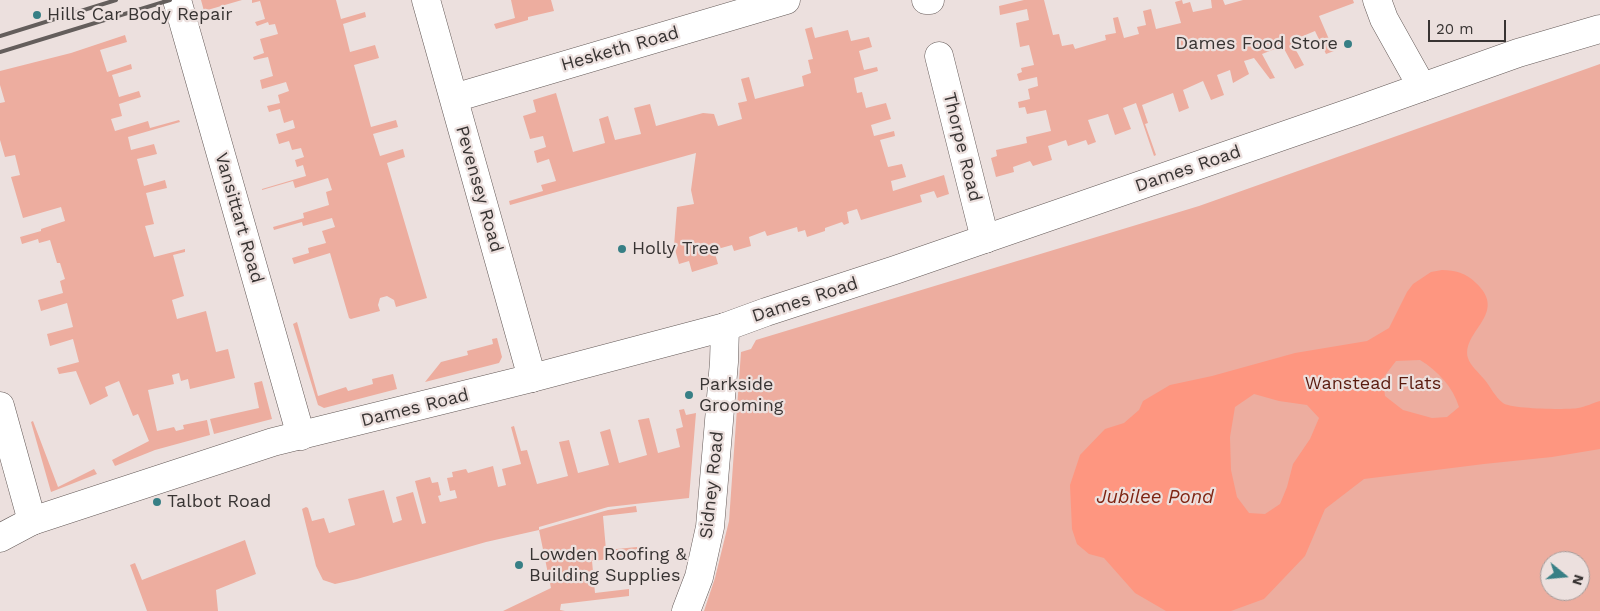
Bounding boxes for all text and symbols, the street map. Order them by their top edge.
place label: Hills Car Body Repair [47,4,233,26]
marker: Hills Car Body Repair [31,9,43,21]
scale bar [1430,10,1508,42]
text: 20 m [1436,20,1474,38]
street label: Hesketh Road [559,22,681,76]
place label: Dames Food Store [1175,33,1338,55]
marker: Dames Food Store [1342,38,1354,50]
street label: Thorpe Road [938,90,986,204]
street label: Pevensey Road [451,123,507,255]
street label: Dames Road [1132,141,1244,197]
street label: Vansittart Road [210,150,268,286]
place label: Holly Tree [632,238,719,260]
marker: Holly Tree [616,243,628,255]
street label: Dames Road [749,273,861,327]
park label: Wanstead Flats [1305,373,1441,395]
place label: Parkside Grooming [699,374,783,416]
street label: Dames Road [359,384,471,432]
marker: Parkside Grooming [683,389,695,401]
street label: Sidney Road [696,430,728,540]
water label: Jubilee Pond [1096,486,1214,508]
place label: Talbot Road [167,491,271,513]
marker: Talbot Road [151,496,163,508]
place label: Lowden Roofing & Building Supplies [529,544,687,586]
north arrow [1540,551,1590,601]
marker: Lowden Roofing & Building Supplies [513,559,525,571]
text: N [1569,573,1588,587]

